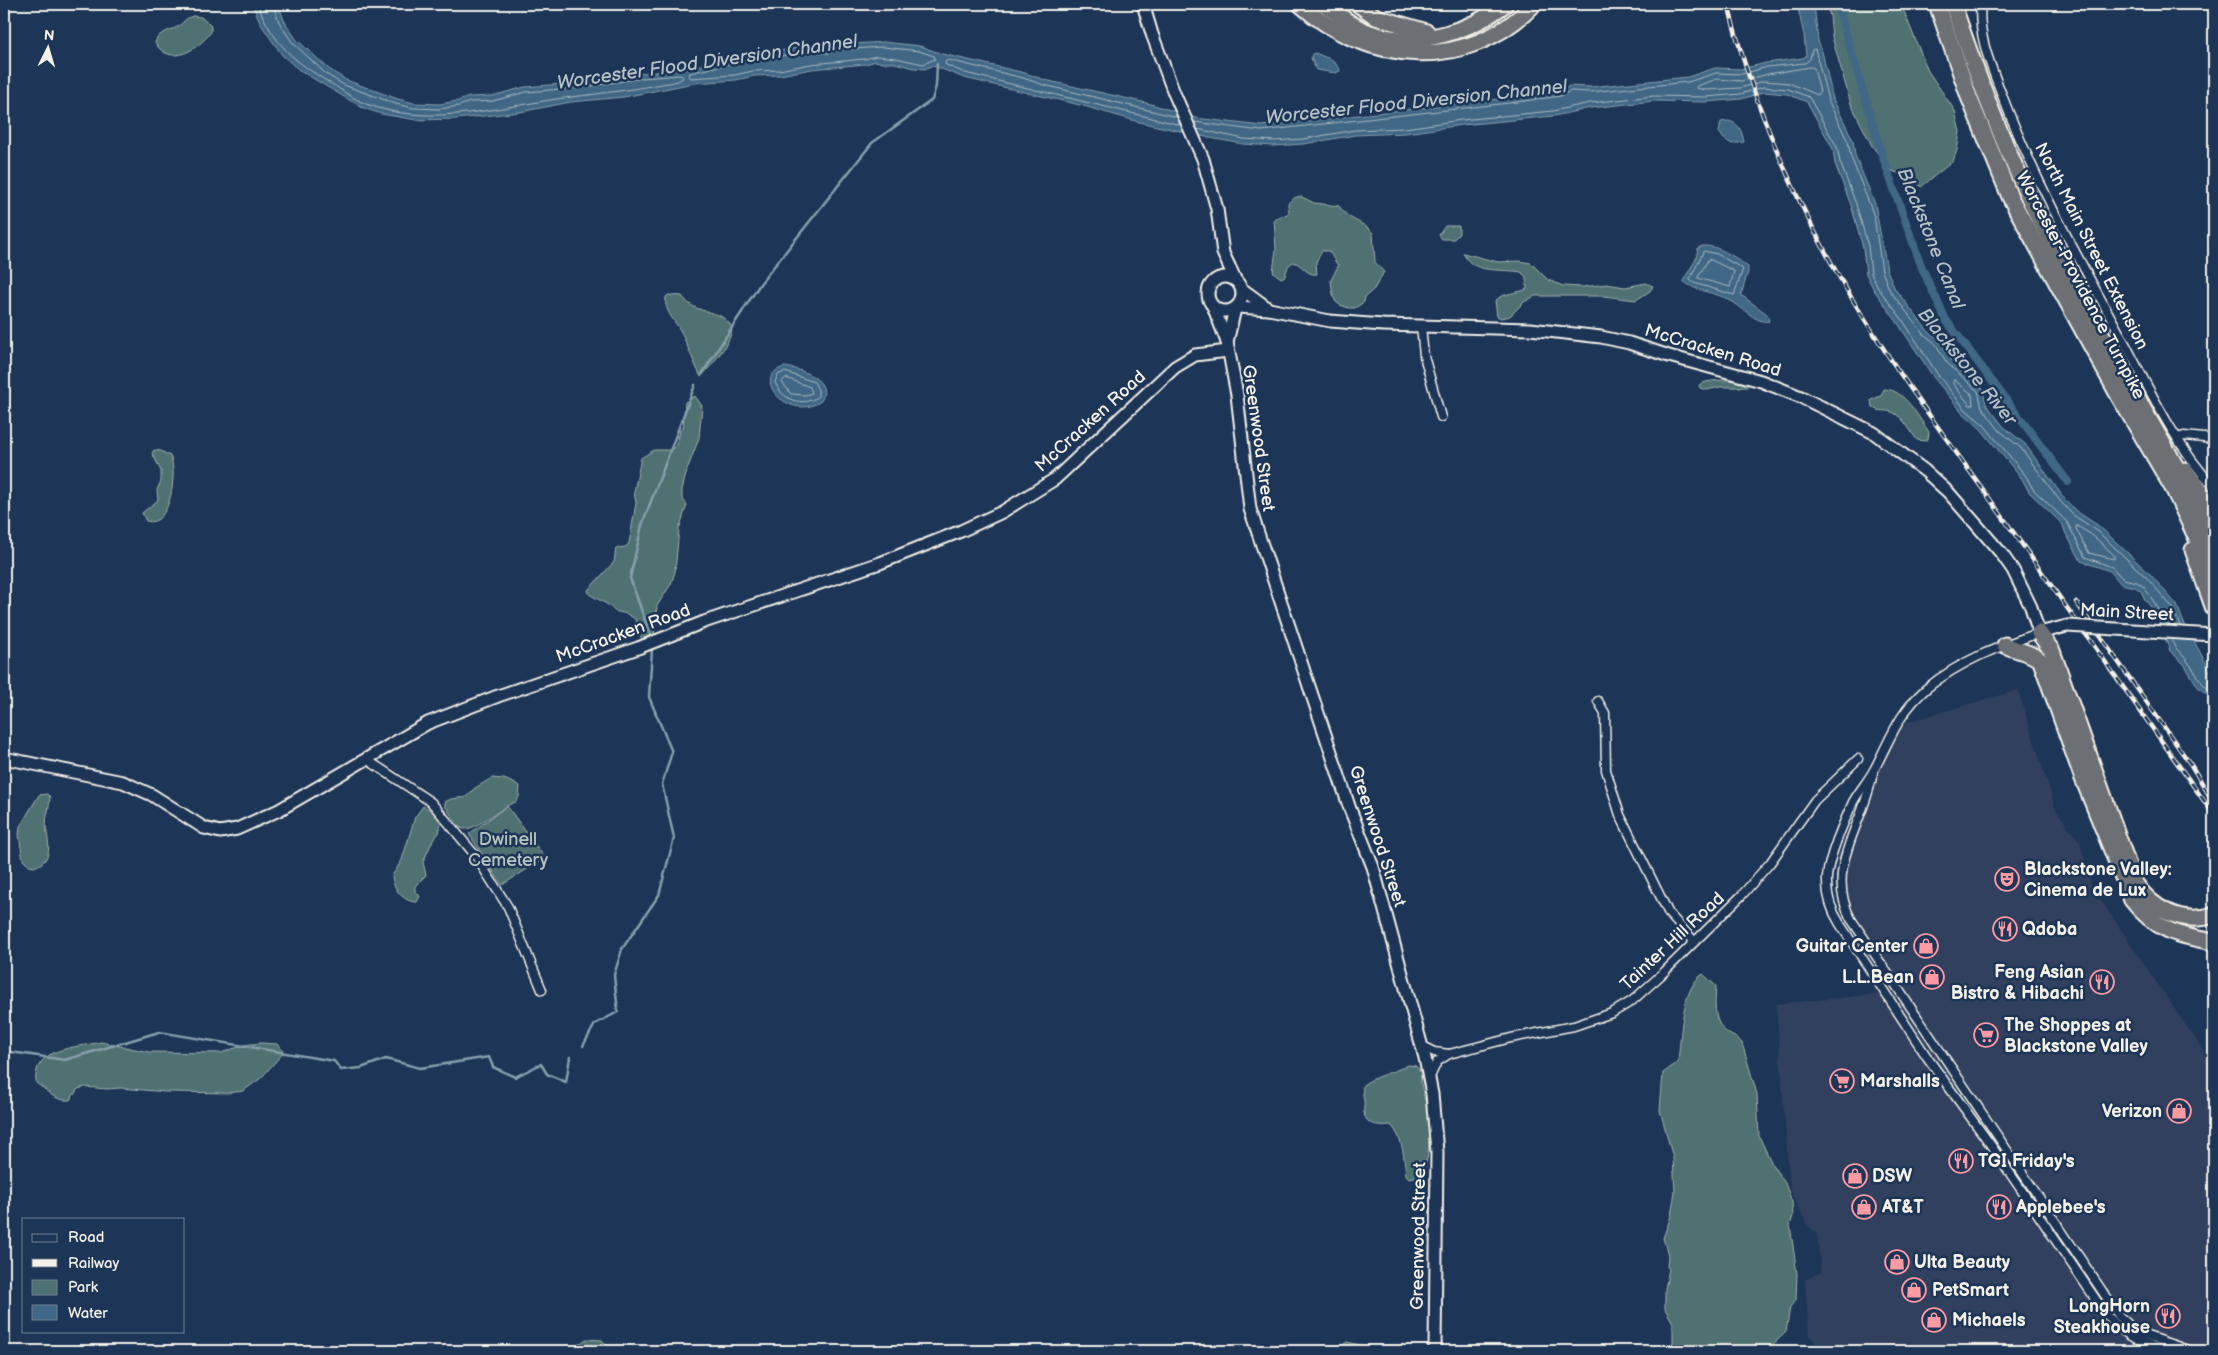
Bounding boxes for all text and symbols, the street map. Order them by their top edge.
north arrow [22,22,72,72]
text: N [43,27,55,44]
water label: Worcester Flood Diversion Channel [555,30,860,95]
water label: Worcester Flood Diversion Channel [1264,75,1569,130]
street label: North Main Street Extension [2030,139,2153,353]
water label: Blackstone Canal [1892,165,1970,313]
street label: Worcester-Providence Turnpike [2011,168,2150,403]
water label: Blackstone River [1912,304,2022,431]
street label: McCracken Road [1642,320,1784,381]
street label: Greenwood Street [1238,364,1279,513]
street label: McCracken Road [1031,366,1150,477]
street label: McCracken Road [553,599,693,668]
street label: Main Street [2079,600,2175,625]
street label: Greenwood Street [1345,763,1410,910]
park label: Dwinell Cemetery [468,829,549,871]
place label: Blackstone Valley: Cinema de Lux [2024,859,2172,901]
theatre icon: Blackstone Valley: Cinema de Lux [1994,866,2020,892]
street label: Tainter Hill Road [1616,888,1729,995]
restaurant icon: Qdoba [1992,916,2018,942]
place label: Qdoba [2022,919,2077,940]
shop icon: Guitar Center [1913,933,1939,959]
place label: Guitar Center [1796,936,1909,957]
place label: Feng Asian Bistro & Hibachi [1951,962,2084,1004]
shop icon: L.L.Bean [1919,964,1945,990]
place label: L.L.Bean [1842,967,1914,988]
restaurant icon: Feng Asian Bistro & Hibachi [2089,969,2115,995]
place label: The Shoppes at Blackstone Valley [2004,1015,2148,1057]
supermarket icon: The Shoppes at Blackstone Valley [1973,1022,1999,1048]
supermarket icon: Marshalls [1829,1068,1855,1094]
place label: Marshalls [1860,1071,1940,1092]
shop icon: Verizon [2166,1098,2192,1124]
place label: Verizon [2102,1101,2162,1122]
restaurant icon: TGI Friday's [1948,1148,1974,1174]
place label: TGI Friday's [1978,1151,2075,1172]
street label: Greenwood Street [1407,1162,1430,1310]
shop icon: DSW [1842,1163,1868,1189]
place label: DSW [1872,1166,1912,1187]
shop icon: AT&T [1851,1194,1877,1220]
restaurant icon: Applebee's [1986,1194,2012,1220]
place label: AT&T [1881,1197,1925,1218]
place label: Applebee's [2015,1197,2106,1218]
legend [22,1218,185,1332]
text: Road [68,1228,104,1247]
shop icon: Ulta Beauty [1884,1249,1910,1275]
place label: Ulta Beauty [1914,1252,2011,1273]
text: Railway [68,1254,119,1273]
shop icon: PetSmart [1901,1277,1927,1303]
text: Park [68,1278,99,1297]
place label: PetSmart [1932,1280,2009,1301]
place label: LongHorn Steakhouse [2054,1296,2150,1338]
restaurant icon: LongHorn Steakhouse [2155,1303,2181,1329]
text: Water [68,1304,108,1323]
shop icon: Michaels [1921,1307,1947,1333]
place label: Michaels [1952,1310,2026,1331]

